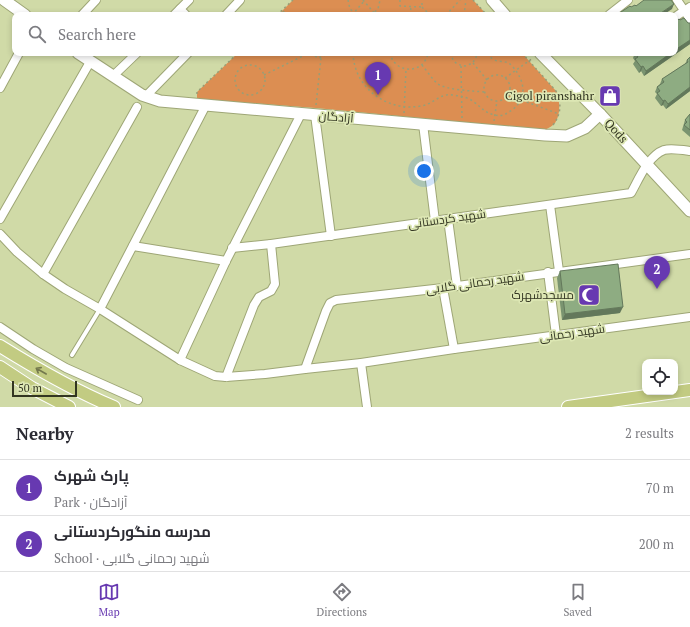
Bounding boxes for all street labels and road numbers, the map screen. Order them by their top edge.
street label: آزادگان [318,108,355,126]
street label: Qods [602,115,631,146]
street label: شهید کردستانی [407,206,487,231]
street label: شهید رحمانی گلابی [425,268,525,297]
street label: شهید رحمانی [538,320,606,345]

